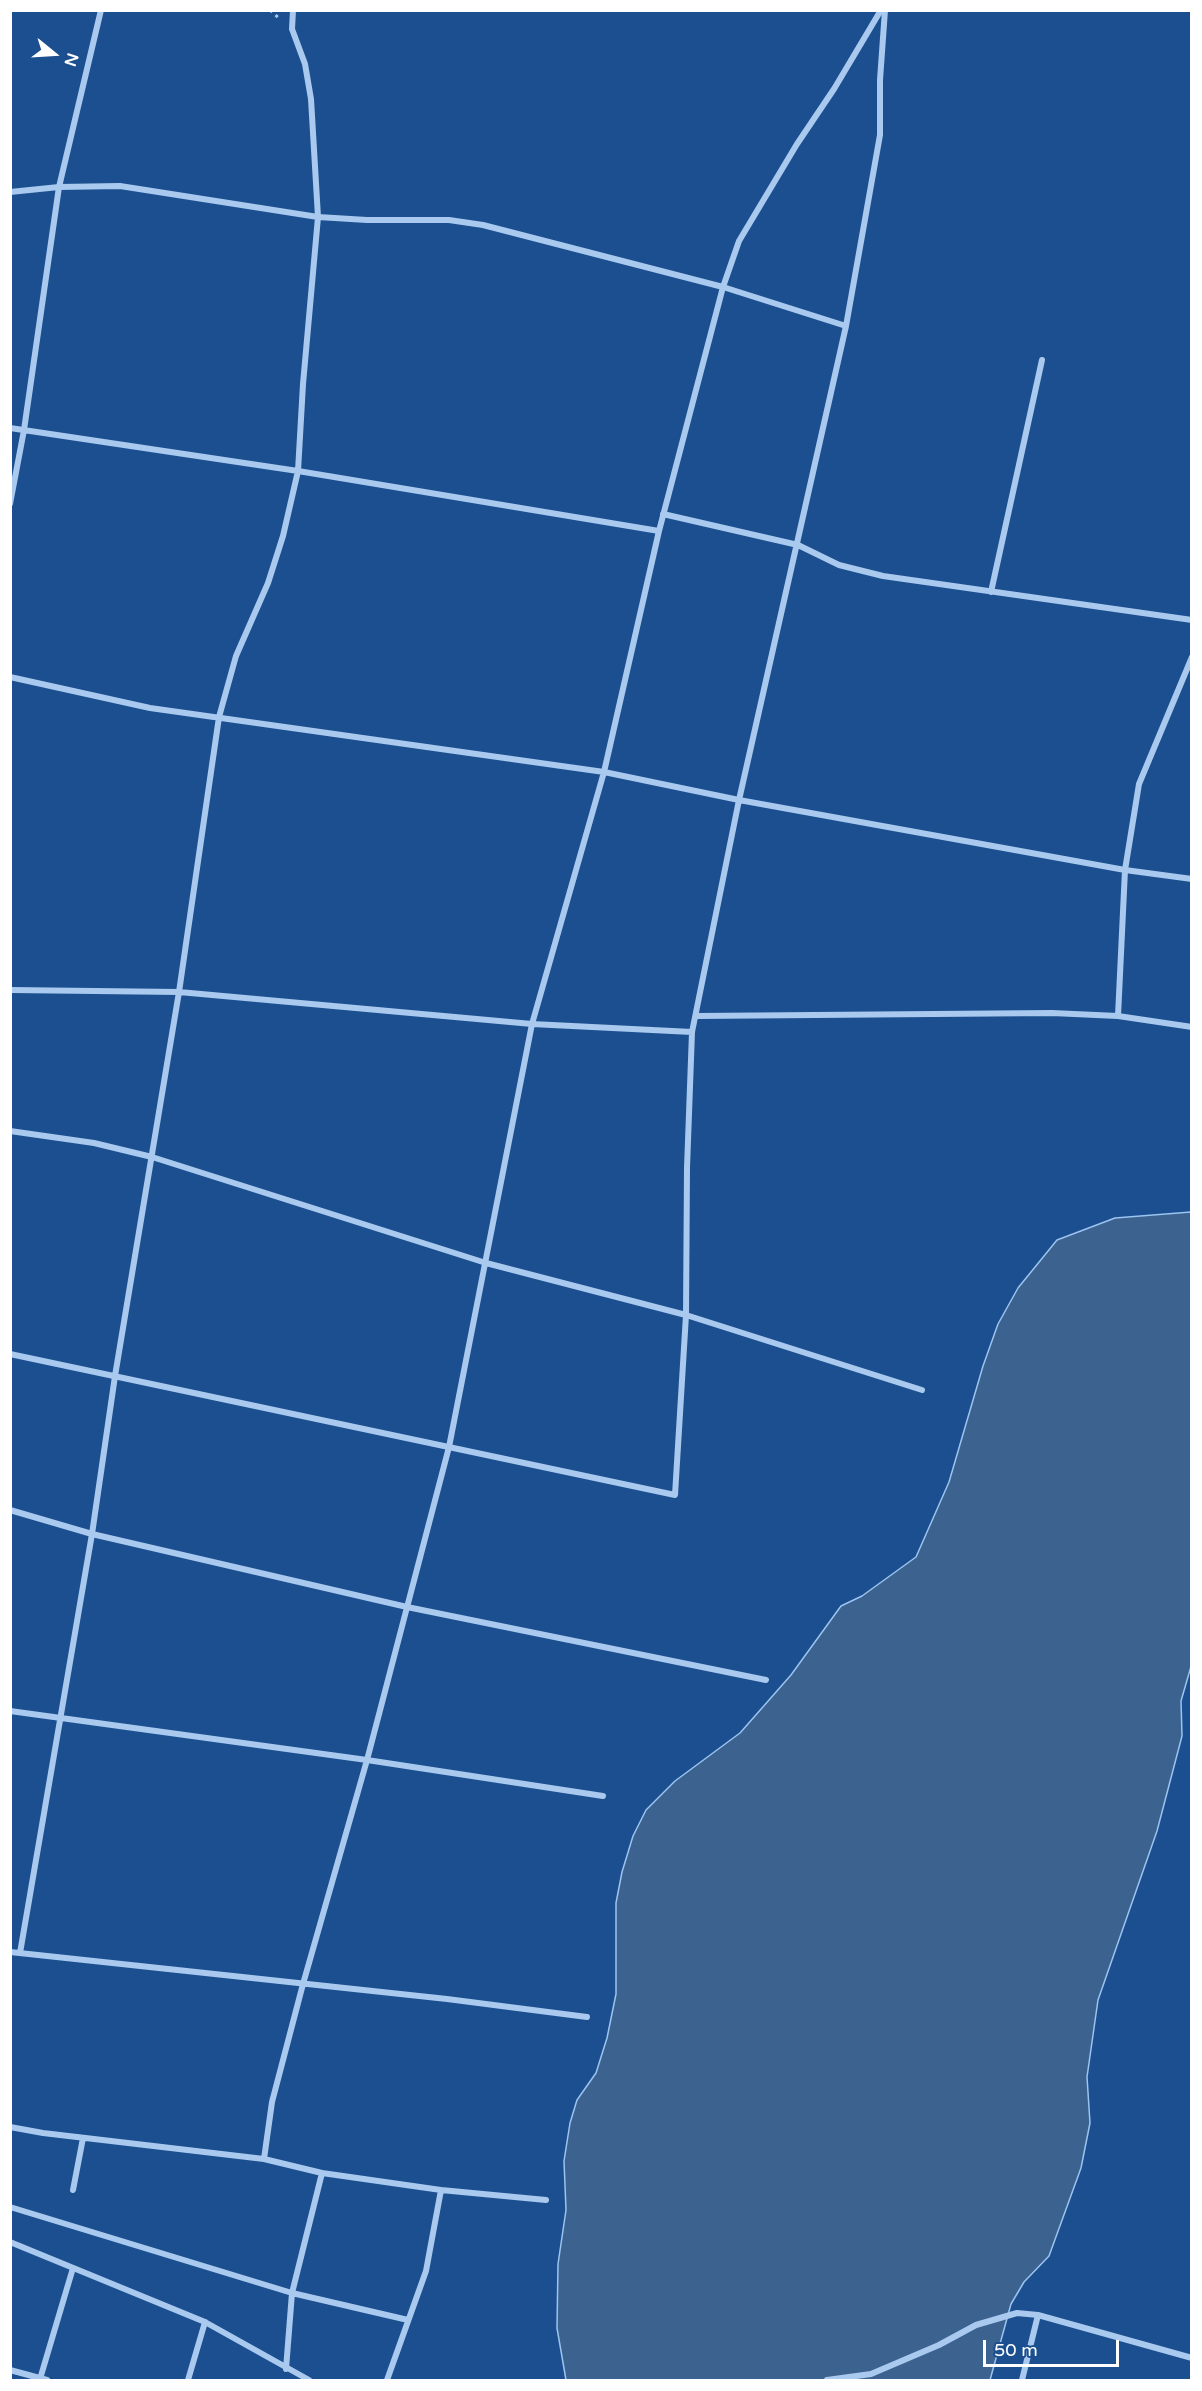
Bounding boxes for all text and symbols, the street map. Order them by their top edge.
north arrow [24,24,84,84]
text: N [60,50,83,69]
scale bar [986,2328,1122,2366]
text: 50 m [994,2339,1038,2361]

